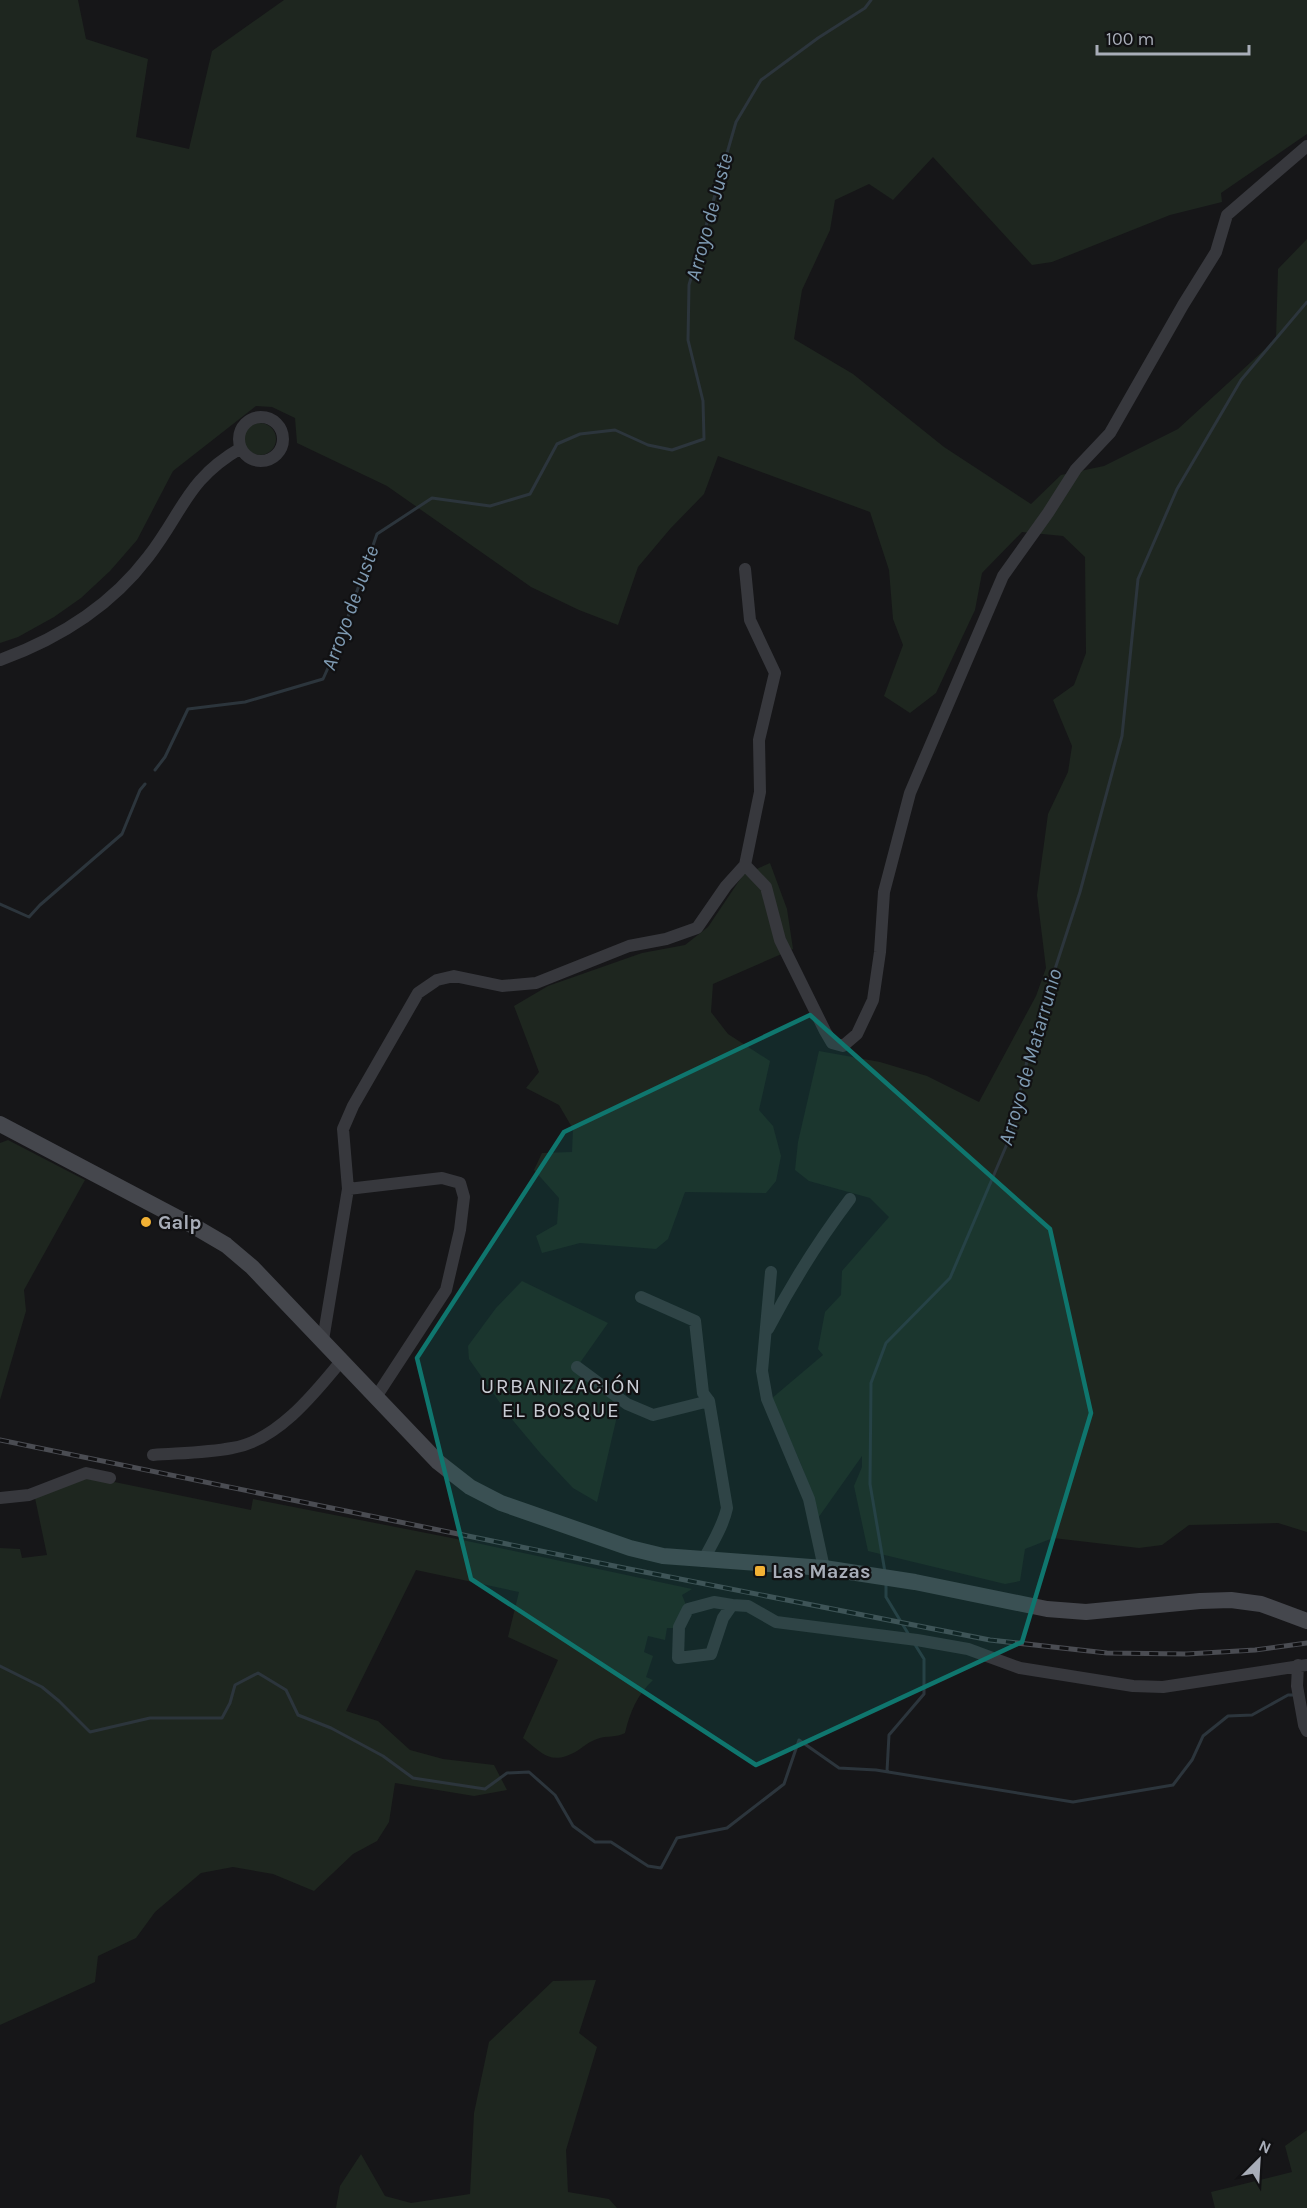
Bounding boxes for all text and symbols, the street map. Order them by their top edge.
scale bar [1097,18,1248,56]
text: 100 m [1106,28,1154,50]
water label: Arroyo de Juste [680,150,738,283]
water label: Arroyo de Juste [316,542,384,674]
water label: Arroyo de Matarrunio [993,965,1067,1148]
place label: Galp [158,1211,202,1234]
marker: Galp [139,1215,153,1229]
district label: URBANIZACIÓN EL BOSQUE [480,1374,642,1422]
place label: Las Mazas [772,1560,871,1583]
marker: Las Mazas [753,1564,767,1578]
north arrow [1229,2130,1289,2190]
text: N [1256,2136,1274,2158]

